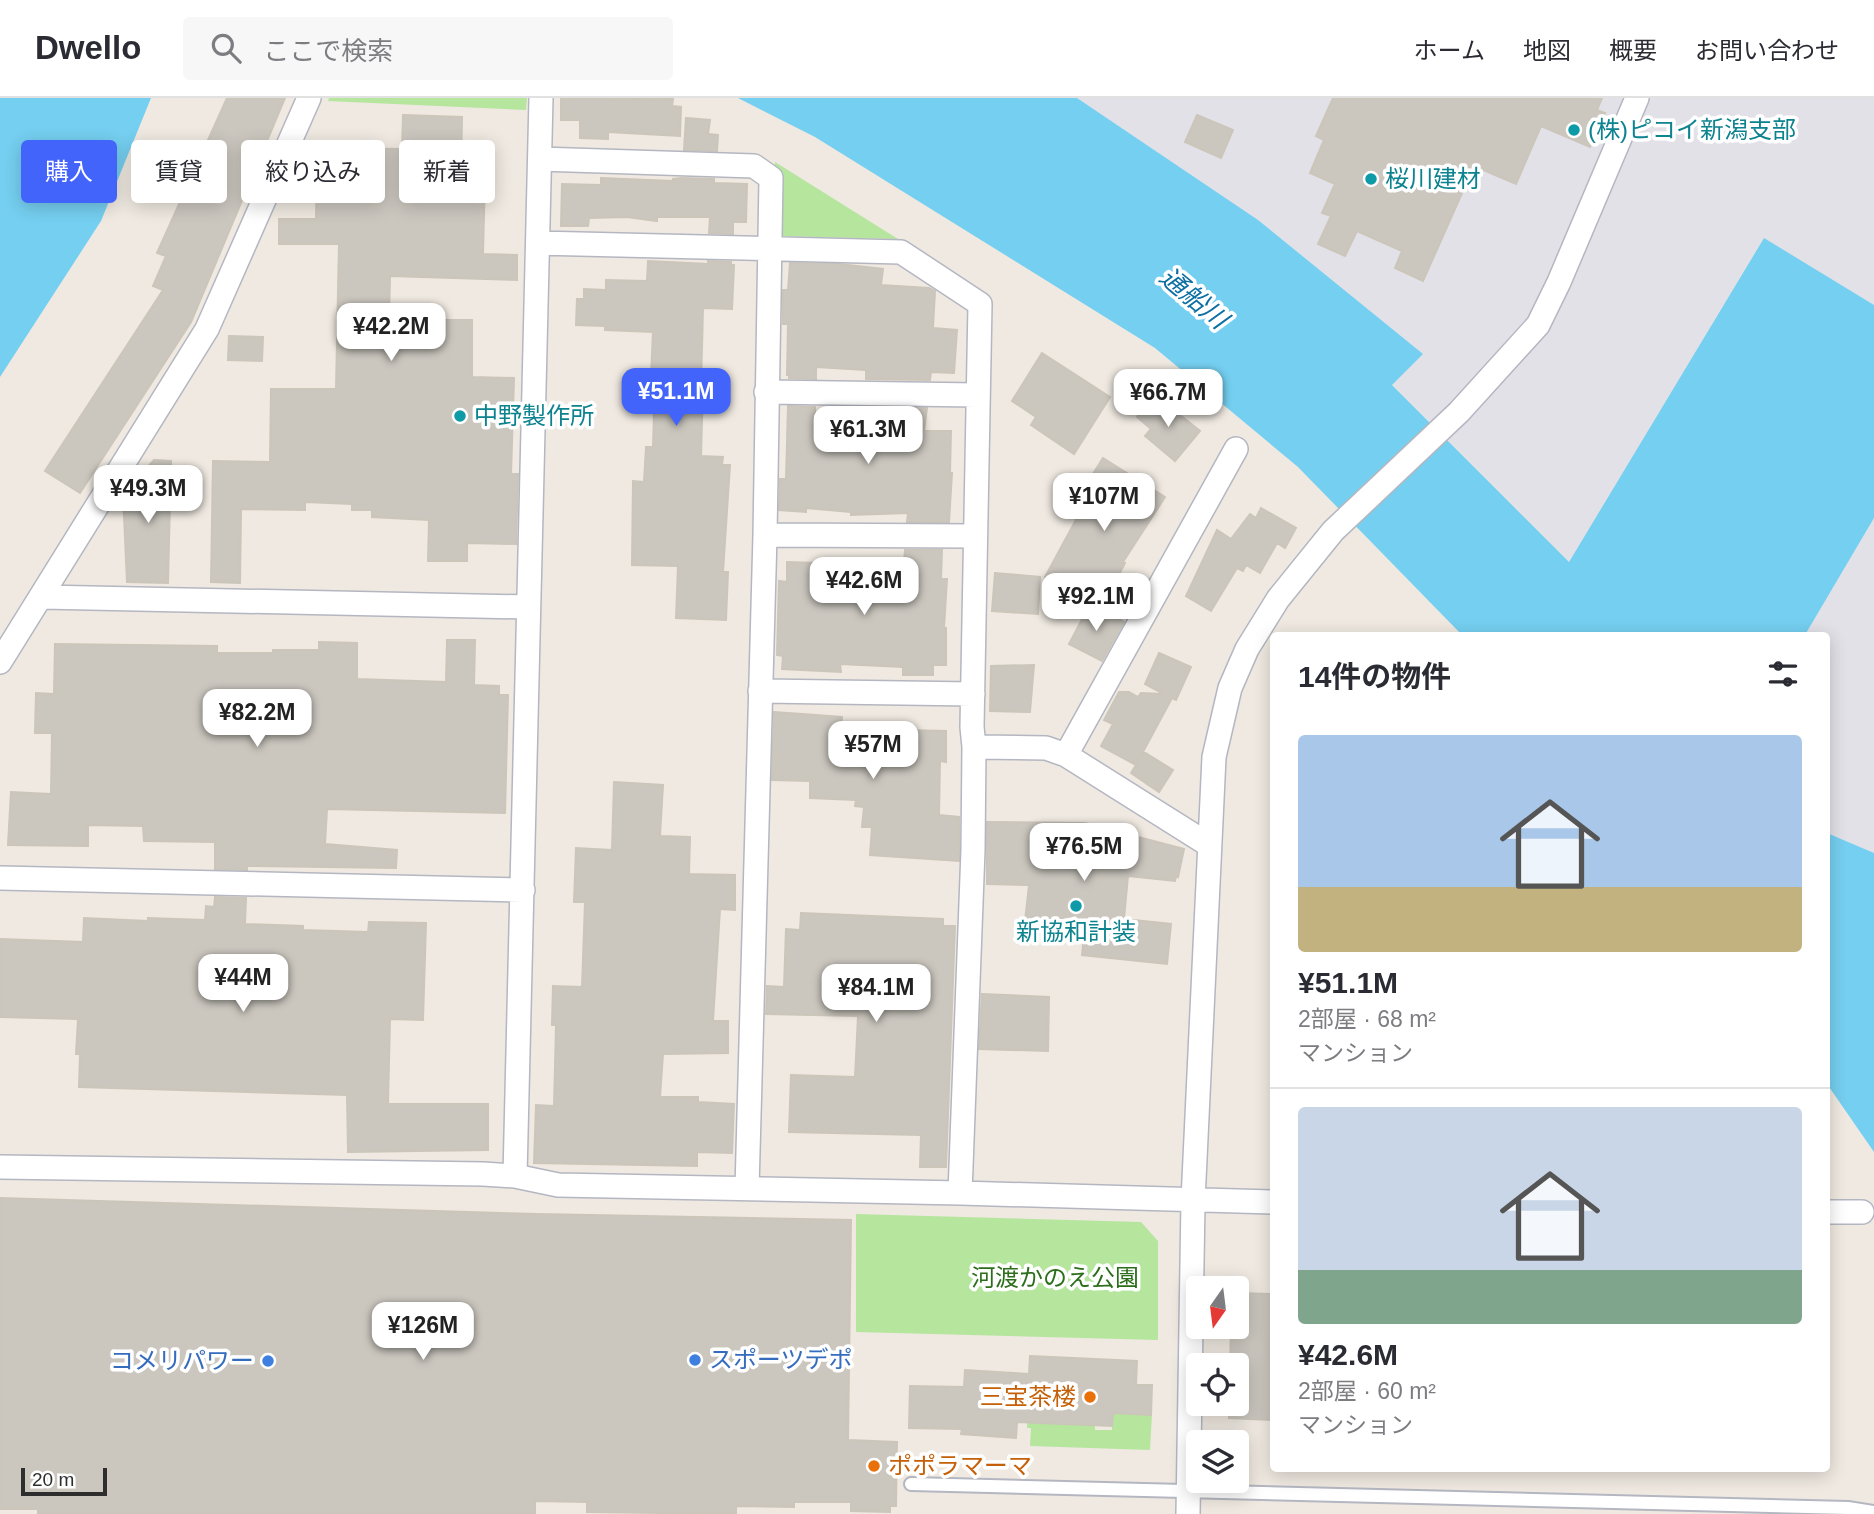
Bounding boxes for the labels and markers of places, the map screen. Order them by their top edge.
place label: (株)ピコイ新潟支部 [1588,116,1796,143]
marker: (株)ピコイ新潟支部 [1566,122,1582,138]
place label: 桜川建材 [1385,165,1481,192]
marker: 桜川建材 [1363,171,1379,187]
pin: ¥42.2M [334,303,448,363]
pin: ¥51.1M [619,368,733,428]
pin: ¥66.7M [1111,370,1225,429]
place label: 中野製作所 [474,402,594,429]
pin: ¥61.3M [811,406,925,466]
marker: 中野製作所 [452,408,468,424]
pin: ¥49.3M [91,466,205,525]
pin: ¥107M [1055,474,1153,533]
pin: ¥42.6M [807,558,921,617]
pin: ¥92.1M [1039,574,1153,633]
pin: ¥82.2M [200,690,314,749]
pin: ¥57M [832,722,914,781]
pin: ¥76.5M [1027,824,1141,883]
marker: 新協和計装 [1068,898,1084,914]
place label: 新協和計装 [1016,918,1136,945]
pin: ¥44M [202,954,284,1014]
pin: ¥84.1M [819,964,933,1024]
pin: ¥126M [374,1302,472,1362]
place label: スポーツデポ [709,1346,853,1373]
place label: コメリパワー [110,1347,254,1374]
marker: スポーツデポ [687,1352,703,1368]
marker: コメリパワー [260,1353,276,1369]
place label: 三宝茶楼 [980,1383,1076,1410]
marker: 三宝茶楼 [1082,1389,1098,1405]
place label: ポポラマーマ [888,1452,1032,1479]
marker: ポポラマーマ [866,1458,882,1474]

